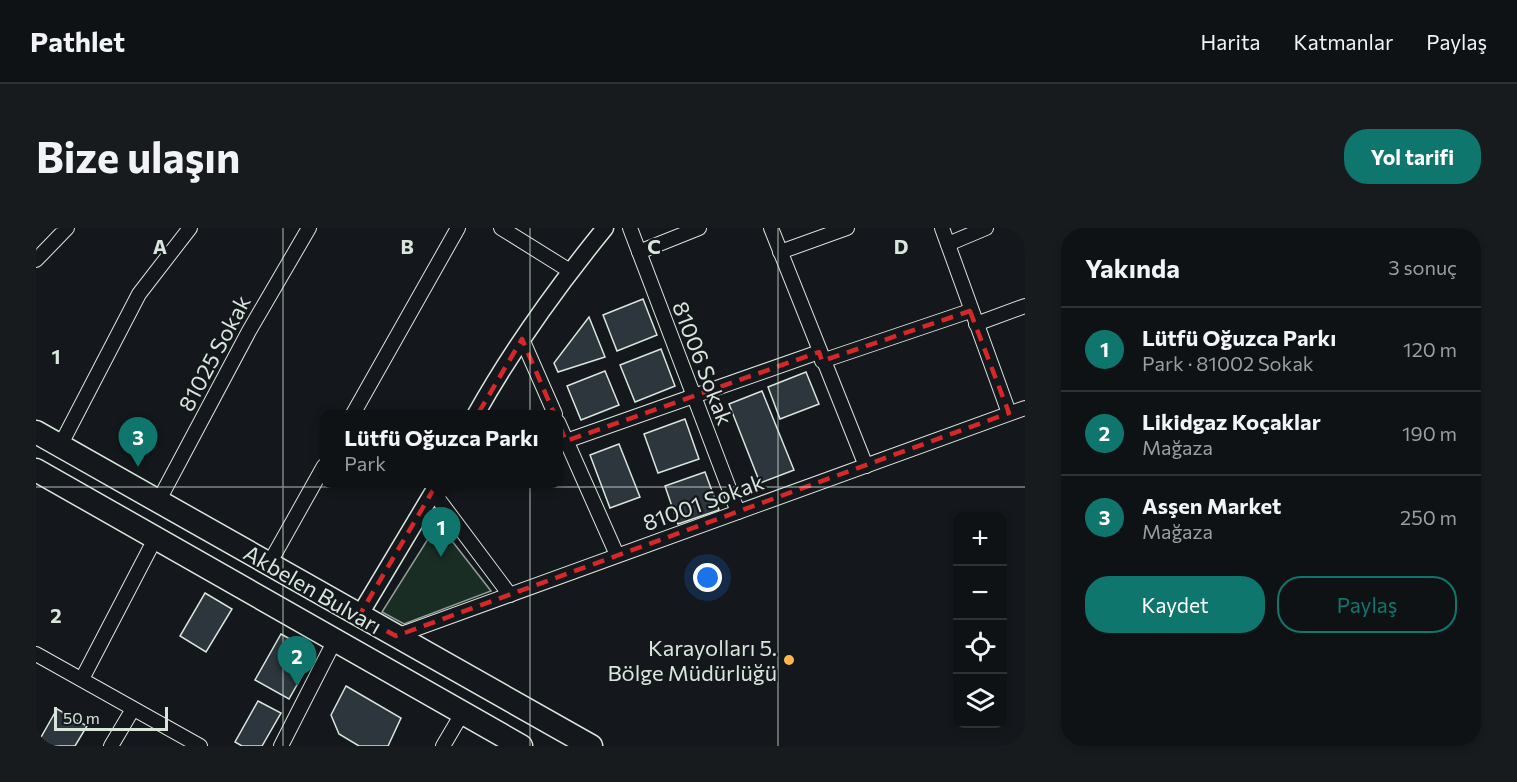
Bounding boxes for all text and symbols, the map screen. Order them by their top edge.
text: Pathlet [30,24,125,58]
text: Harita [1200,29,1261,54]
text: Katmanlar [1294,29,1393,54]
text: Paylaş [1426,29,1487,54]
button: Yol tarifi [1344,129,1481,184]
text: Bize ulaşın [36,130,240,182]
text: A [153,234,167,258]
text: B [400,234,414,258]
text: C [647,234,661,258]
text: D [894,234,908,258]
text: Yakında [1085,252,1180,283]
text: 3 sonuç [1388,255,1457,279]
street label: 81025 Sokak [172,290,256,416]
street label: 81006 Sokak [667,297,739,429]
text: Lütfü Oğuzca Parkı [1142,324,1336,351]
text: 1 [1100,337,1109,361]
text: 120 m [1403,337,1457,361]
text: 1 [51,344,61,368]
text: Park · 81002 Sokak [1142,351,1314,375]
text: Likidgaz Koçaklar [1142,408,1321,435]
popup [320,410,563,488]
pin: 3 [118,418,158,467]
text: 2 [1099,421,1110,445]
text: 190 m [1402,421,1457,445]
text: Lütfü Oğuzca Parkı [344,424,539,451]
text: Mağaza [1142,435,1213,459]
text: Park [344,451,386,475]
street label: 81001 Sokak [639,468,767,536]
text: Asşen Market [1142,492,1281,519]
text: 3 [1099,505,1110,529]
text: 250 m [1400,505,1457,529]
pin: 1 [422,508,460,557]
map controls [953,512,1007,728]
button: + [953,512,1007,566]
text: Mağaza [1142,519,1213,543]
street label: Akbelen Bulvarı [239,539,387,639]
your location [693,563,722,592]
button: − [953,566,1007,620]
button: Kaydet [1085,576,1265,633]
button: Paylaş [1277,576,1457,633]
text: 2 [50,603,62,627]
button: locate [953,620,1007,674]
place label: Karayolları 5. Bölge Müdürlüğü [607,634,777,686]
pin: 2 [278,636,316,686]
marker: Karayolları 5. Bölge Müdürlüğü [782,653,796,667]
button: layers [953,674,1007,728]
scale bar [54,704,168,732]
text: 50 m [63,708,100,727]

